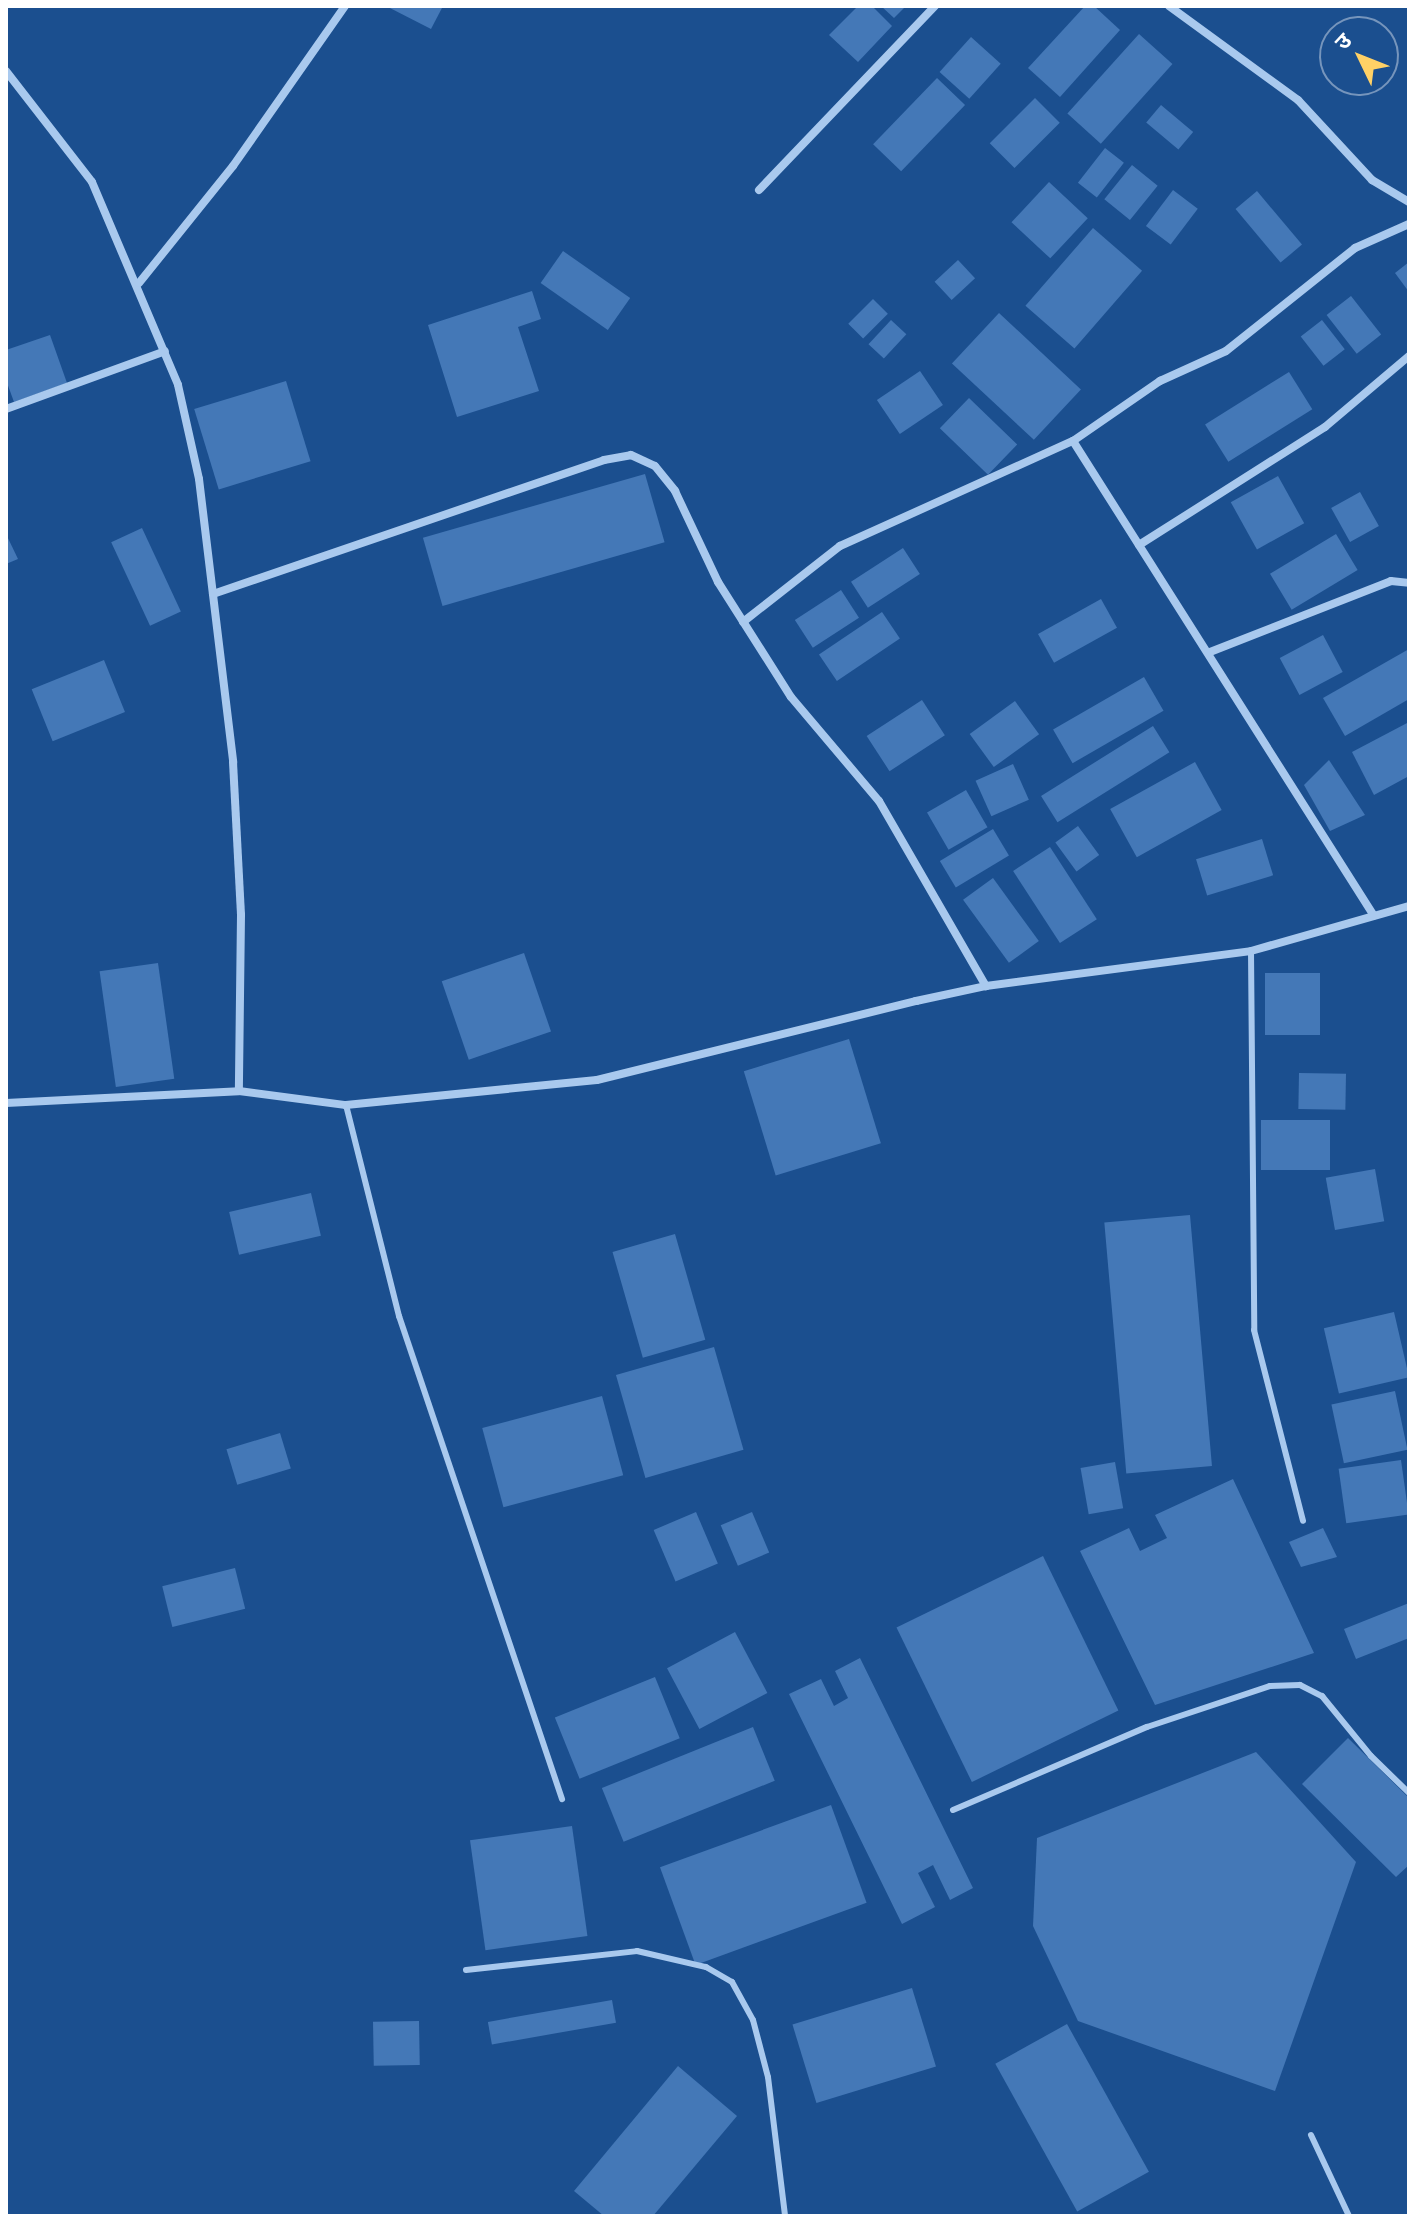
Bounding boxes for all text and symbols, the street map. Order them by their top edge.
north arrow [1319,16,1399,96]
text: उ [1328,27,1358,55]

